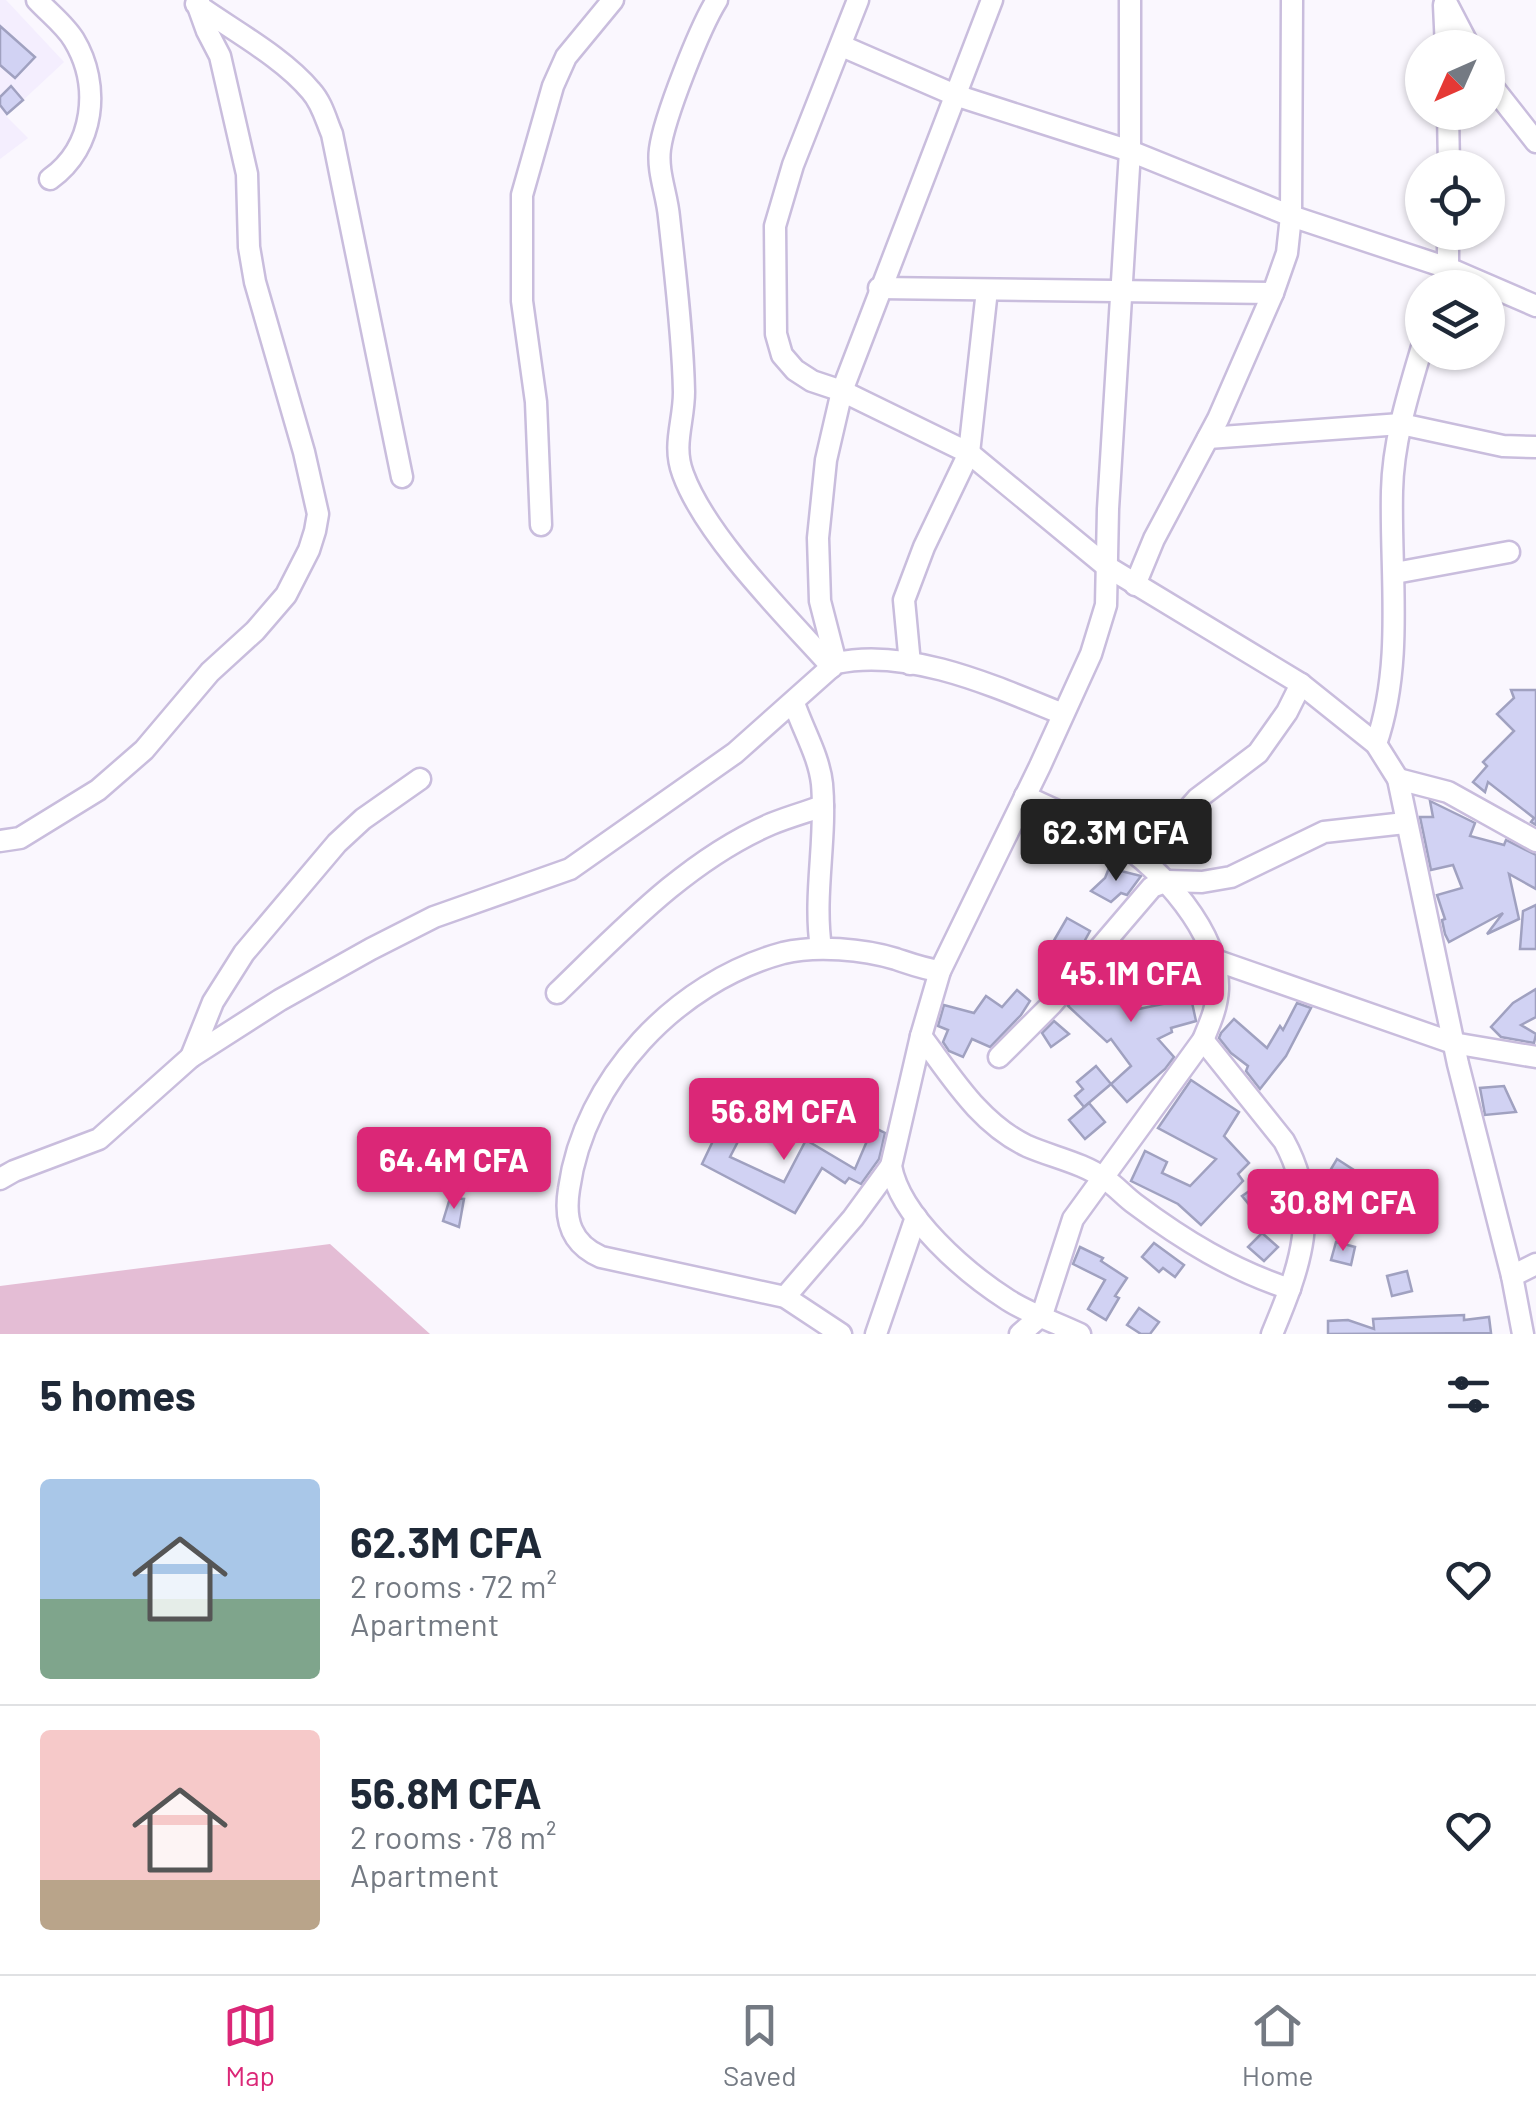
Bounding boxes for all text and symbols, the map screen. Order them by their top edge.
north arrow [1405,30,1505,130]
map controls [1405,30,1505,370]
button: locate [1405,150,1505,250]
button: layers [1405,270,1505,370]
pin: 62.3M CFA [1002,799,1230,884]
text: 62.3M CFA [1043,812,1189,850]
pin: 45.1M CFA [1017,940,1245,1025]
text: 45.1M CFA [1060,953,1202,991]
pin: 56.8M CFA [670,1078,898,1163]
text: 56.8M CFA [711,1091,857,1129]
pin: 64.4M CFA [340,1127,568,1212]
text: 64.4M CFA [379,1140,529,1178]
pin: 30.8M CFA [1229,1169,1457,1254]
text: 30.8M CFA [1269,1182,1417,1220]
icon: filters [1441,1367,1496,1422]
text: 5 homes [40,1369,196,1419]
text: 62.3M CFA [350,1516,543,1566]
icon: home [120,1519,240,1639]
icon: heart [1441,1552,1496,1607]
text: 2 rooms · 72 m² [350,1566,557,1604]
text: Apartment [350,1604,499,1642]
text: 56.8M CFA [350,1767,542,1817]
icon: home [120,1770,240,1890]
icon: heart [1441,1803,1496,1858]
text: 2 rooms · 78 m² [350,1817,556,1855]
text: Apartment [350,1855,499,1893]
tab: Map [223,1998,278,2092]
tab: Saved [723,1998,797,2092]
tab: Home [1242,1998,1313,2092]

